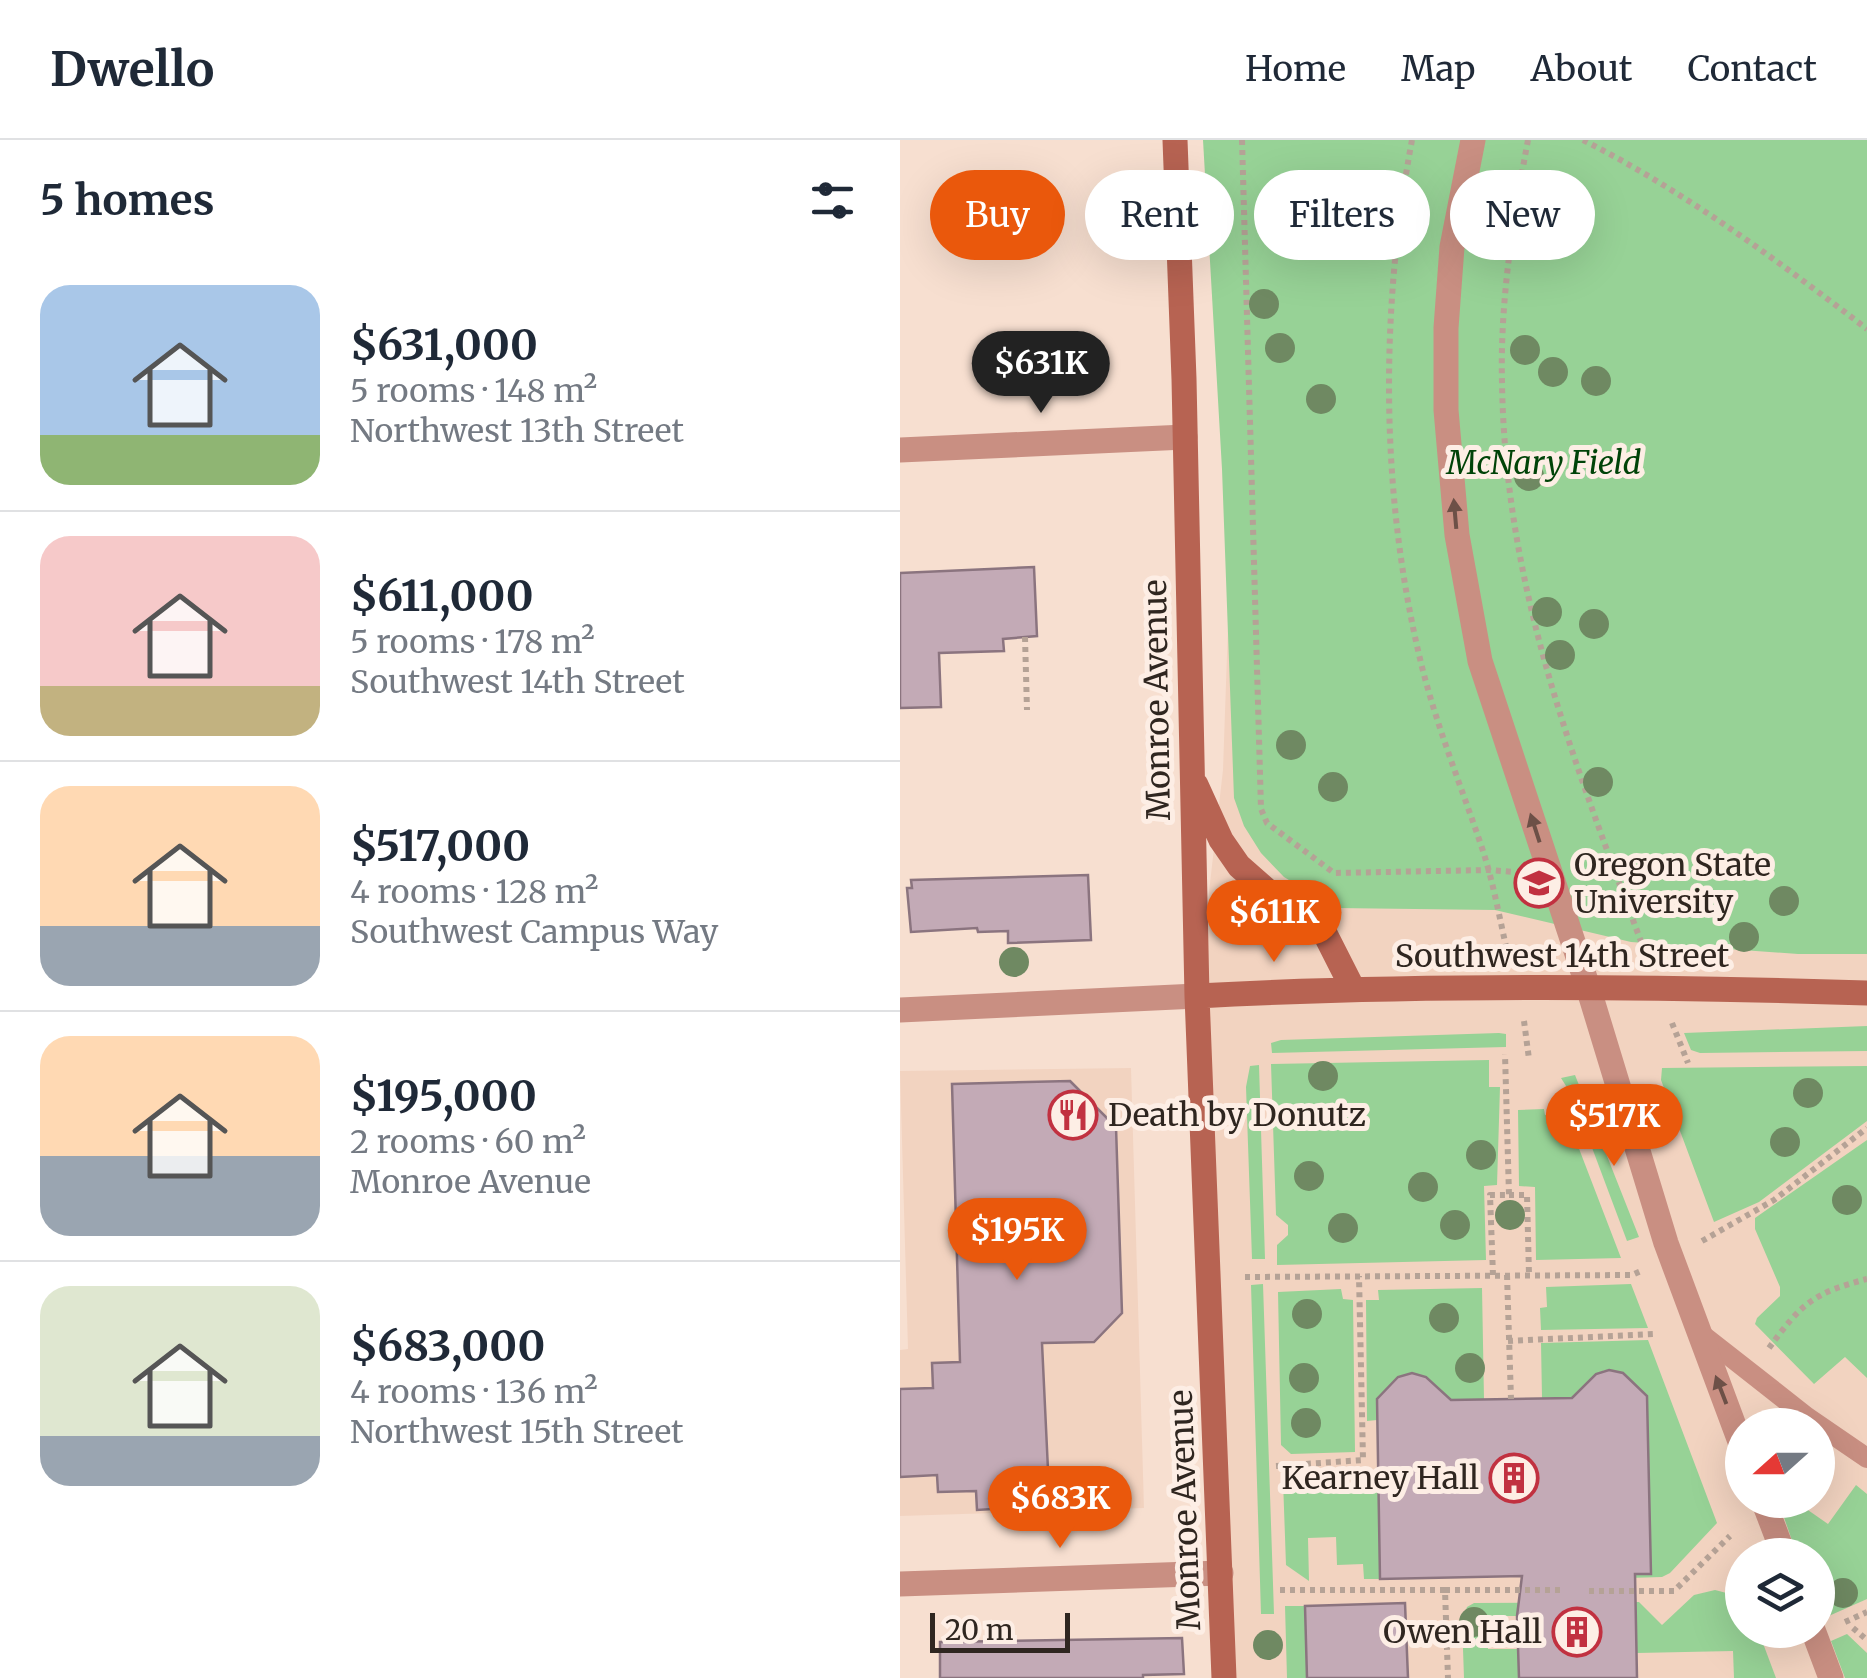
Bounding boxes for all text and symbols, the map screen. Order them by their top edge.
text: Dwello [50,39,214,99]
text: Home [1245,47,1346,91]
text: Map [1401,47,1476,91]
text: About [1531,47,1632,91]
text: Contact [1687,47,1817,91]
chip: Buy [930,170,1065,260]
chip: Rent [1085,170,1234,260]
chip: Filters [1254,170,1430,260]
chip: New [1450,170,1595,260]
icon: filters [805,173,860,228]
text: 5 homes [40,174,214,226]
text: $631,000 [350,319,538,371]
icon: home [120,325,240,445]
pin: $631K [971,331,1111,416]
text: $631K [994,343,1088,383]
text: 5 rooms · 148 m² [350,371,597,411]
text: Northwest 13th Street [350,411,684,451]
park label: McNary Field [1445,443,1642,483]
one-way arrow [1446,497,1462,529]
text: $611,000 [350,570,533,622]
icon: home [120,576,240,696]
street label: Monroe Avenue [1135,579,1179,821]
text: 5 rooms · 178 m² [350,622,595,662]
text: Southwest 14th Street [350,662,685,702]
one-way arrow [1526,812,1541,842]
text: $517,000 [350,820,530,872]
icon: home [120,826,240,946]
place label: Oregon State University [1574,845,1771,922]
school or university icon: Oregon State University [1513,857,1565,909]
text: 4 rooms · 128 m² [350,872,598,912]
pin: $611K [1204,880,1344,965]
text: $611K [1229,892,1320,932]
text: Southwest Campus Way [350,912,718,952]
street label: Southwest 14th Street [1395,936,1730,976]
text: $195,000 [350,1070,537,1122]
icon: home [120,1076,240,1196]
pin: $517K [1544,1084,1684,1169]
restaurant icon: Death by Donutz [1047,1089,1099,1141]
place label: Death by Donutz [1108,1095,1366,1135]
text: $517K [1568,1096,1660,1136]
text: 2 rooms · 60 m² [350,1122,586,1162]
text: Monroe Avenue [350,1162,591,1202]
pin: $195K [947,1198,1087,1283]
text: $195K [970,1210,1064,1250]
text: $683,000 [350,1320,545,1372]
icon: home [120,1326,240,1446]
text: 4 rooms · 136 m² [350,1372,598,1412]
one-way arrow [1713,1375,1728,1405]
street label: Monroe Avenue [1161,1389,1209,1631]
north arrow [1725,1408,1835,1518]
map controls [1725,1408,1835,1648]
text: Northwest 15th Street [350,1412,684,1452]
building icon: Kearney Hall [1488,1452,1540,1504]
place label: Kearney Hall [1282,1458,1479,1498]
pin: $683K [990,1466,1130,1551]
text: $683K [1010,1478,1110,1518]
button: layers [1725,1538,1835,1648]
building icon: Owen Hall [1551,1606,1603,1658]
scale bar [930,1608,1070,1652]
text: 20 m [945,1612,1014,1648]
place label: Owen Hall [1383,1612,1542,1652]

